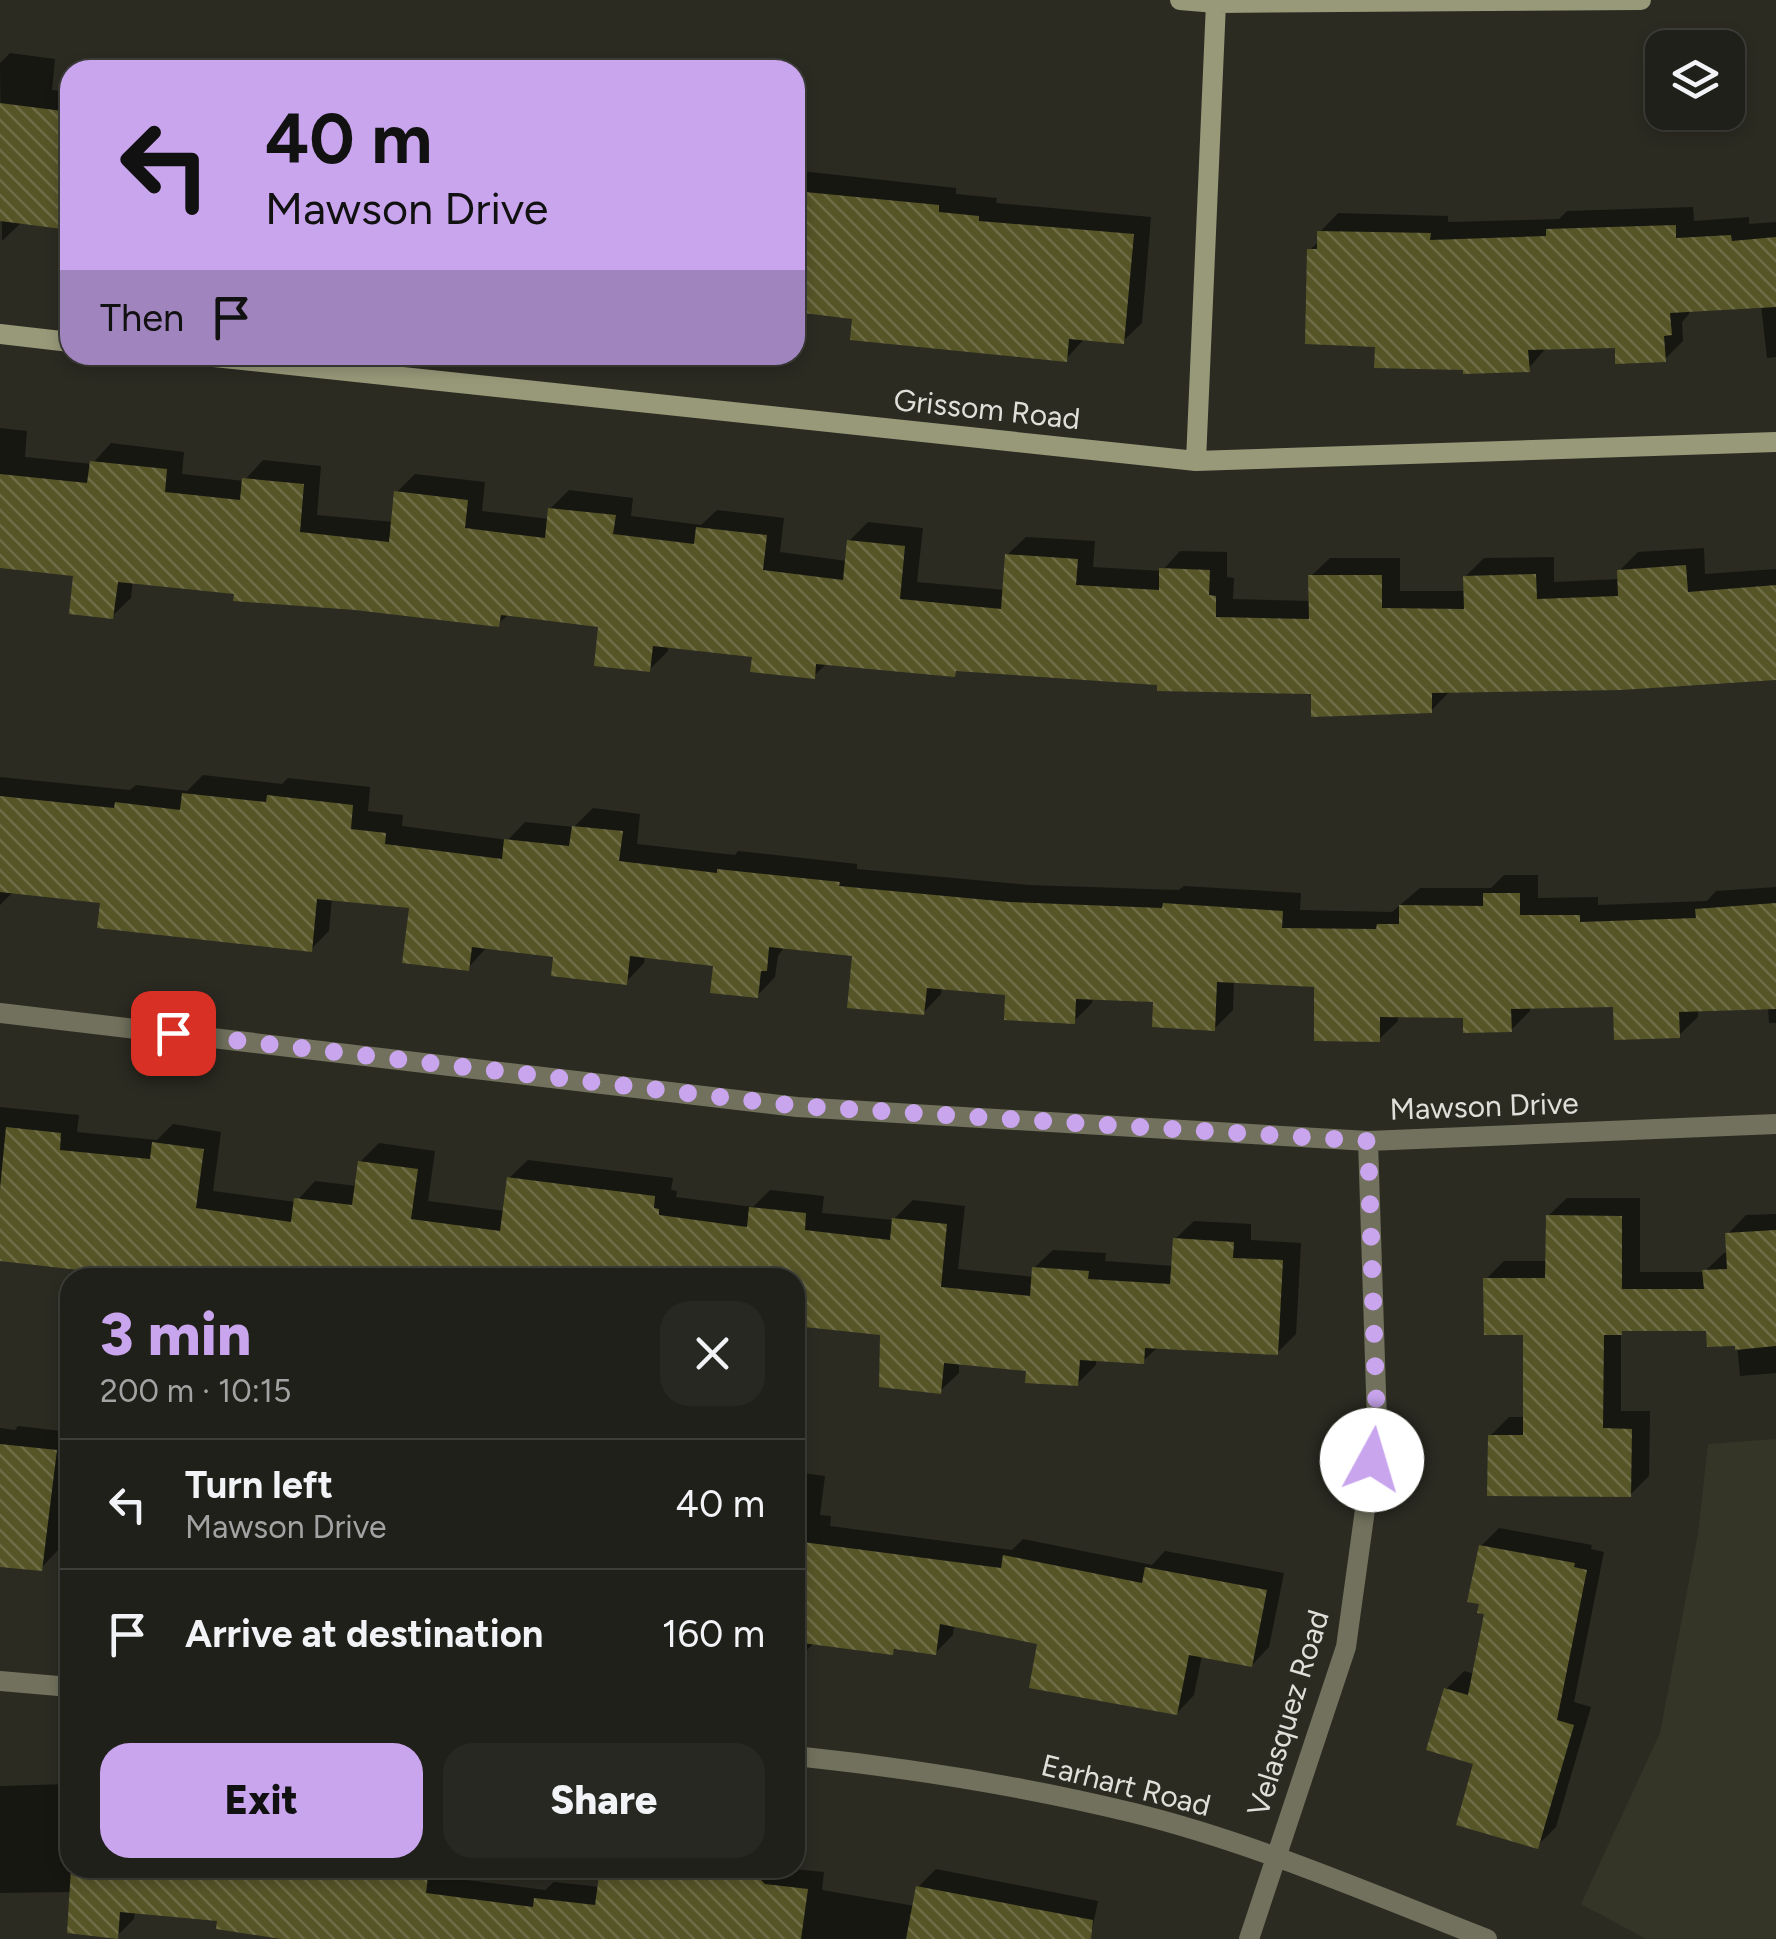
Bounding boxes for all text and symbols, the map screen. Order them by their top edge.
map controls [1645,30,1745,130]
button: layers [1645,30,1745,130]
text: 40 m [265,96,432,181]
icon: left [100,100,230,230]
text: Mawson Drive [265,181,548,235]
icon: arrive [204,290,259,345]
text: Then [100,295,184,341]
street label: Grissom Road [892,381,1082,437]
pin [131,991,216,1076]
icon: arrive [146,1006,201,1061]
street label: Mawson Drive [1389,1084,1579,1128]
text: 3 min [100,1298,252,1370]
button: close [660,1301,765,1406]
text: 200 m · 10:15 [100,1372,291,1410]
position arrow [1320,1408,1424,1512]
text: Turn left [185,1462,333,1508]
icon: left [100,1477,155,1532]
text: 40 m [675,1481,765,1527]
text: Mawson Drive [185,1508,386,1546]
street label: Velasquez Road [1239,1605,1337,1821]
icon: arrive [100,1607,155,1662]
text: Arrive at destination [185,1611,543,1657]
text: 160 m [662,1611,765,1657]
button: Exit [100,1743,423,1858]
button: Share [443,1743,765,1858]
street label: Earhart Road [1037,1746,1215,1824]

